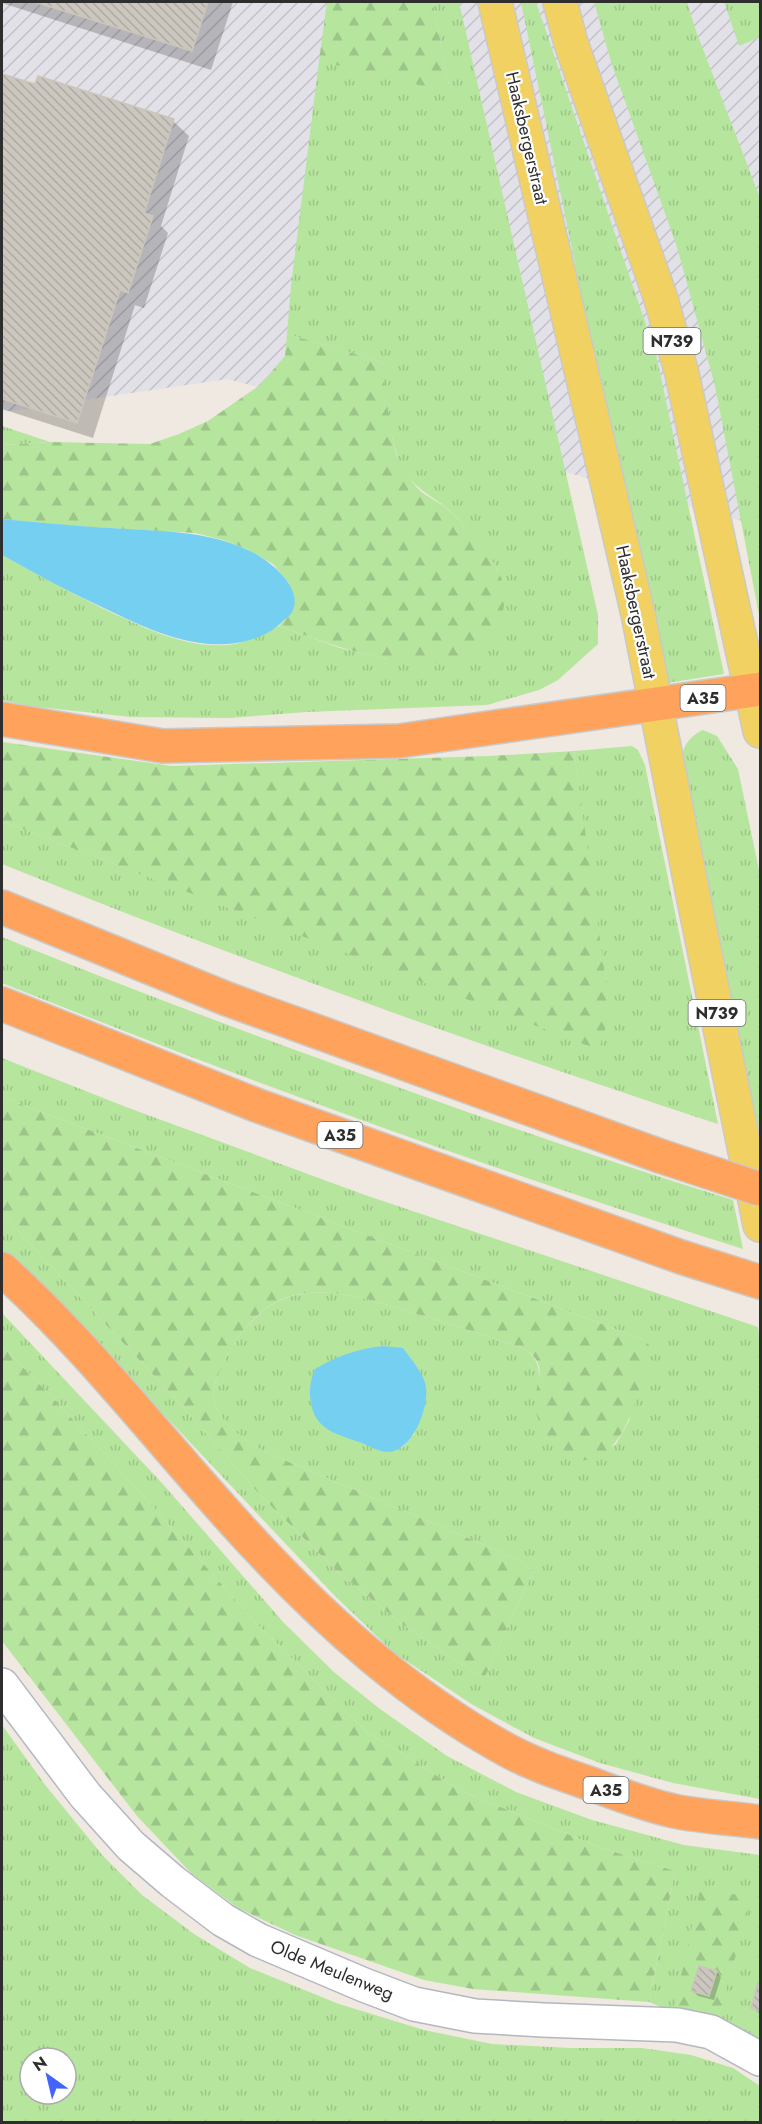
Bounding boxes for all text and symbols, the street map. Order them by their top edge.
street label: Haaksbergerstraat [499,69,555,208]
road number: N739 [644,328,700,354]
street label: Haaksbergerstraat [609,543,663,682]
road number: A35 [680,685,726,711]
road number: N739 [688,1000,746,1026]
road number: A35 [318,1122,362,1148]
road number: A35 [584,1777,628,1803]
street label: Olde Meulenweg [266,1933,398,2007]
north arrow [18,2046,78,2106]
text: N [28,2051,52,2077]

